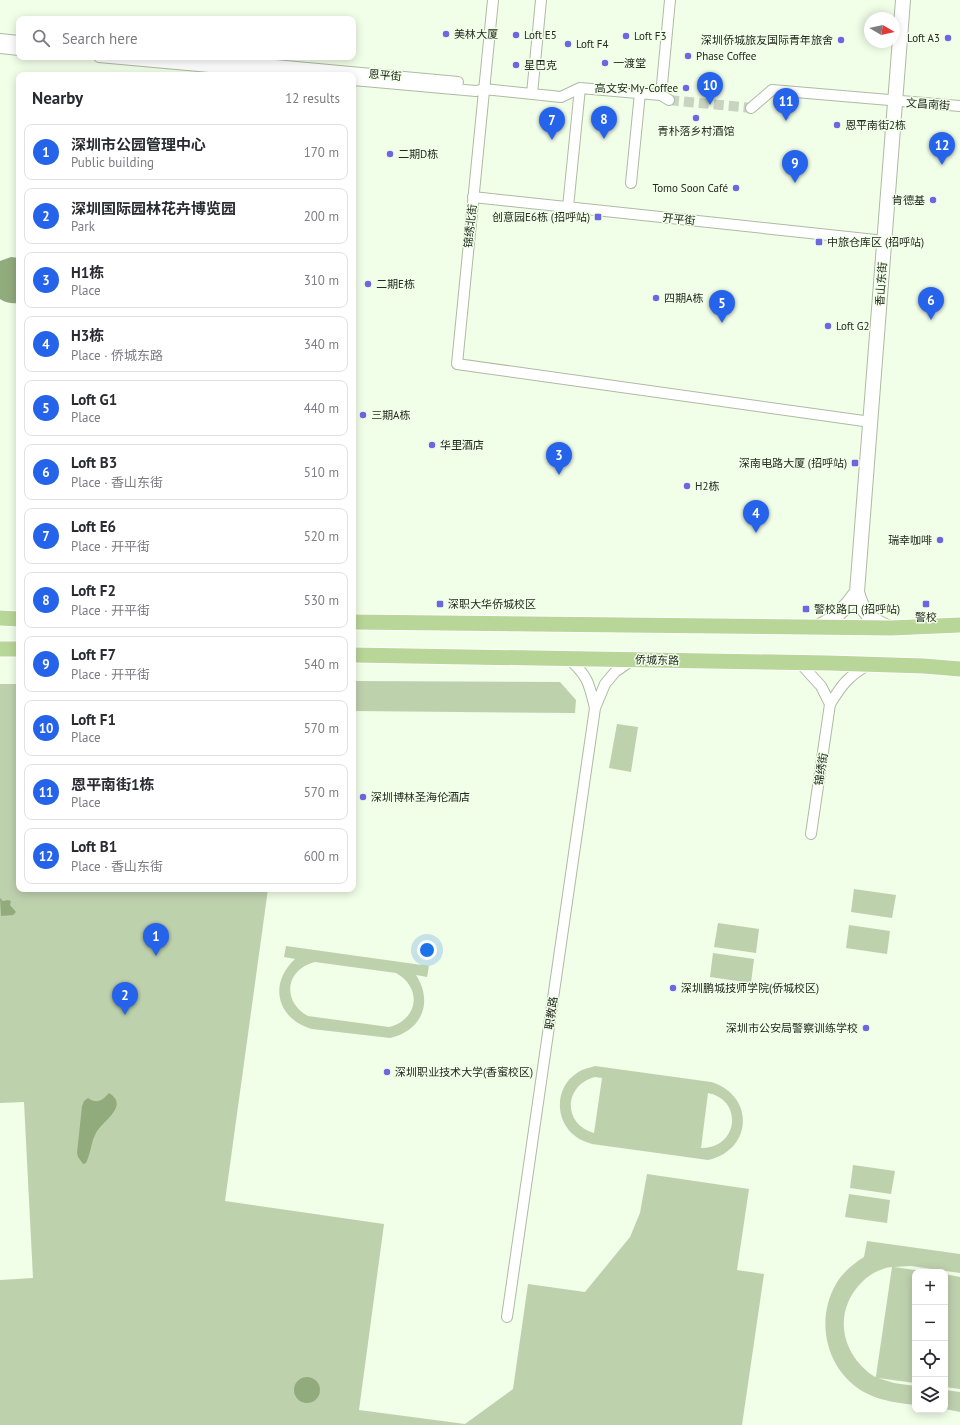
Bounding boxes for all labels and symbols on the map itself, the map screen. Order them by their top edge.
north arrow [864,12,900,48]
place label: 美林大厦 [454,27,498,41]
place label: Loft E5 [524,28,557,42]
marker: 美林大厦 [441,29,451,39]
place label: Loft F3 [634,29,666,43]
marker: Loft E5 [511,30,521,40]
marker: Loft F3 [621,31,631,41]
place label: Loft A3 [907,31,940,45]
place label: 深圳侨城旅友国际青年旅舍 [701,33,833,47]
marker: Loft A3 [943,33,953,43]
marker: 深圳侨城旅友国际青年旅舍 [836,35,846,45]
place label: Loft F4 [576,37,608,51]
marker: Loft F4 [563,39,573,49]
place label: Phase Coffee [696,49,757,63]
marker: Phase Coffee [683,51,693,61]
place label: 一渡堂 [613,56,646,70]
place label: 星巴克 [524,58,557,72]
marker: 一渡堂 [600,58,610,68]
marker: 星巴克 [511,60,521,70]
street label: 恩平街 [368,67,402,83]
pin: 10 [697,72,723,105]
place label: 高文安·My-Coffee [595,81,678,95]
marker: 高文安·My-Coffee [681,83,691,93]
pin: 11 [773,88,799,121]
street label: 文昌南街 [906,95,950,113]
pin: 8 [591,106,617,139]
pin: 7 [539,107,565,140]
marker: 青朴落乡村酒馆 [691,113,701,123]
place label: 恩平南街2栋 [845,118,906,132]
marker: 恩平南街2栋 [832,120,842,130]
place label: 青朴落乡村酒馆 [658,124,735,138]
pin: 12 [929,132,955,165]
place label: 二期D栋 [398,147,438,161]
marker: 二期D栋 [385,149,395,159]
pin: 9 [782,150,808,183]
place label: Tomo Soon Café [653,181,728,195]
marker: Tomo Soon Café [731,183,741,193]
place label: 肯德基 [892,193,925,207]
marker: 肯德基 [928,195,938,205]
street label: 锦绣北街 [461,203,479,249]
place label: 创意园E6栋 (招呼站) [492,210,590,224]
street label: 开平街 [662,210,696,228]
marker: 创意园E6栋 (招呼站) [593,212,603,222]
place label: 中旅仓库区 (招呼站) [827,235,924,249]
marker: 中旅仓库区 (招呼站) [814,237,824,247]
street label: 香山东街 [872,262,890,306]
place label: 二期E栋 [376,277,415,291]
marker: 二期E栋 [363,279,373,289]
pin: 6 [918,287,944,320]
pin: 5 [709,290,735,323]
place label: 四期A栋 [664,291,703,305]
marker: 四期A栋 [651,293,661,303]
place label: Loft G2 [836,319,870,333]
marker: Loft G2 [823,321,833,331]
place label: 三期A栋 [371,408,410,422]
marker: 三期A栋 [358,410,368,420]
place label: 华里酒店 [440,438,484,452]
marker: 华里酒店 [427,440,437,450]
pin: 3 [546,442,572,475]
place label: 深南电路大厦 (招呼站) [739,456,847,470]
marker: 深南电路大厦 (招呼站) [850,458,860,468]
place label: H2栋 [695,479,719,493]
marker: H2栋 [682,481,692,491]
pin: 4 [743,500,769,533]
place label: 瑞幸咖啡 [888,533,932,547]
marker: 瑞幸咖啡 [935,535,945,545]
place label: 深职大华侨城校区 [448,597,536,611]
marker: 深职大华侨城校区 [435,599,445,609]
marker: 警校 [921,599,931,609]
place label: 警校路口 (招呼站) [814,602,900,616]
marker: 警校路口 (招呼站) [801,604,811,614]
place label: 警校 [915,610,937,624]
street label: 侨城东路 [635,653,679,667]
street label: 锦绣街 [812,752,830,786]
place label: 深圳博林圣海伦酒店 [371,790,470,804]
marker: 深圳博林圣海伦酒店 [358,792,368,802]
pin: 1 [143,923,169,956]
your location [417,940,437,960]
place label: 深圳鹏城技师学院(侨城校区) [681,981,819,995]
pin: 2 [112,982,138,1015]
marker: 深圳鹏城技师学院(侨城校区) [668,983,678,993]
street label: 职教路 [542,996,560,1030]
place label: 深圳市公安局警察训练学校 [726,1021,858,1035]
marker: 深圳市公安局警察训练学校 [861,1023,871,1033]
place label: 深圳职业技术大学(香蜜校区) [395,1065,533,1079]
marker: 深圳职业技术大学(香蜜校区) [382,1067,392,1077]

